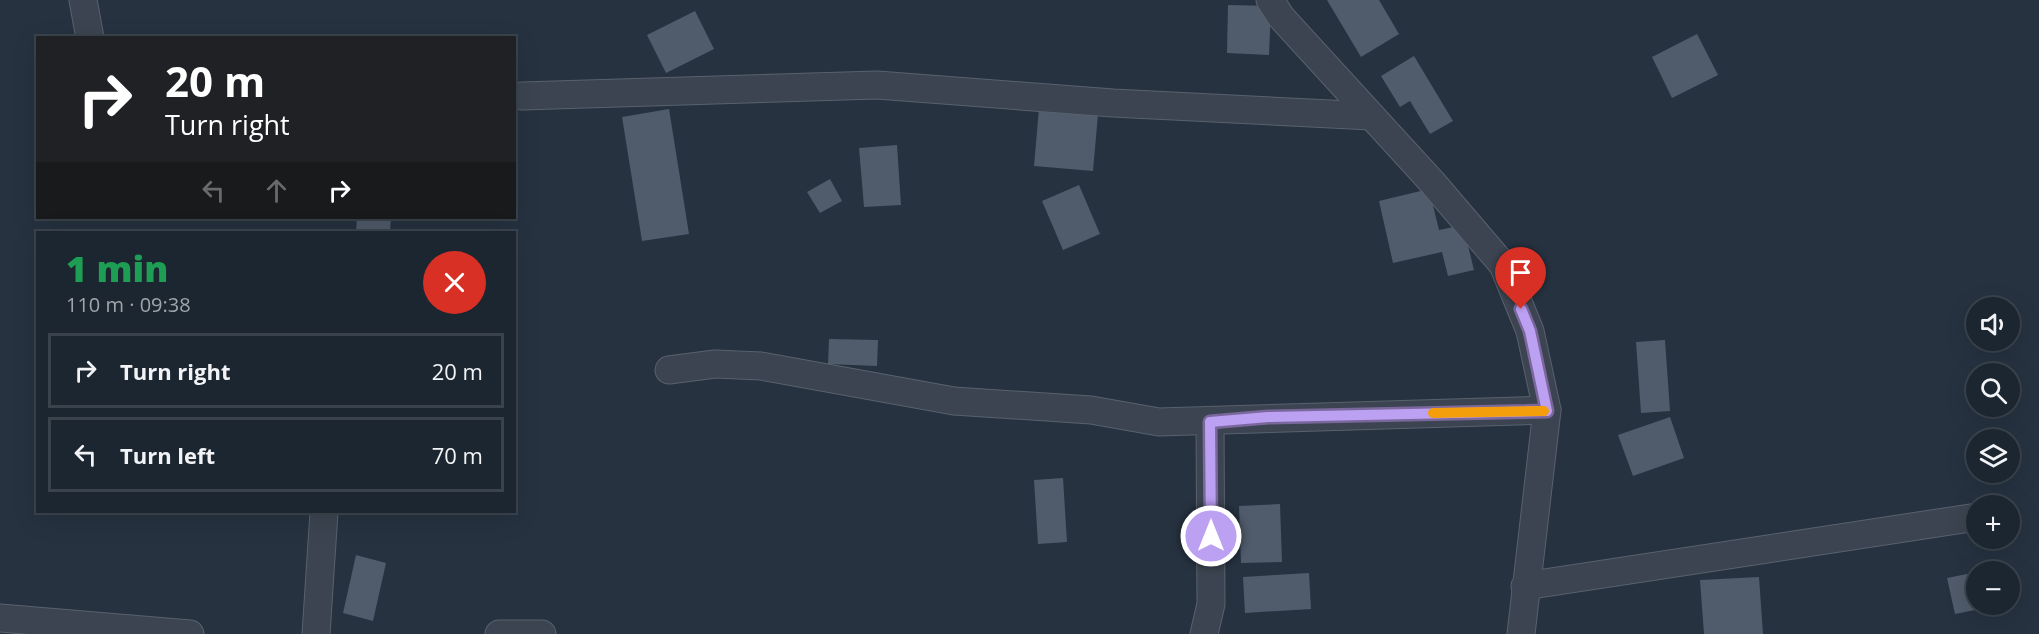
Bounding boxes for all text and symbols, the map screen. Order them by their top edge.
text: 20 m [165,52,265,109]
icon: right [66,60,144,138]
text: Turn right [165,106,290,143]
icon: left [197,174,230,207]
icon: ahead [260,174,293,207]
icon: right [323,174,356,207]
text: 1 min [66,244,168,293]
pin [1495,247,1546,309]
button: close [423,251,486,314]
icon: arrive [1504,256,1537,289]
text: 110 m · 09:38 [66,291,191,318]
map controls [1966,297,2020,615]
button: sound [1966,297,2020,351]
icon: right [69,354,102,387]
text: Turn right [120,356,231,386]
text: 20 m [432,356,483,386]
button: search [1966,363,2020,417]
button: layers [1966,429,2020,483]
icon: left [69,438,102,471]
text: Turn left [120,440,215,470]
text: 70 m [432,440,483,470]
button: + [1966,495,2020,549]
position arrow [1179,504,1243,568]
button: − [1966,561,2020,615]

